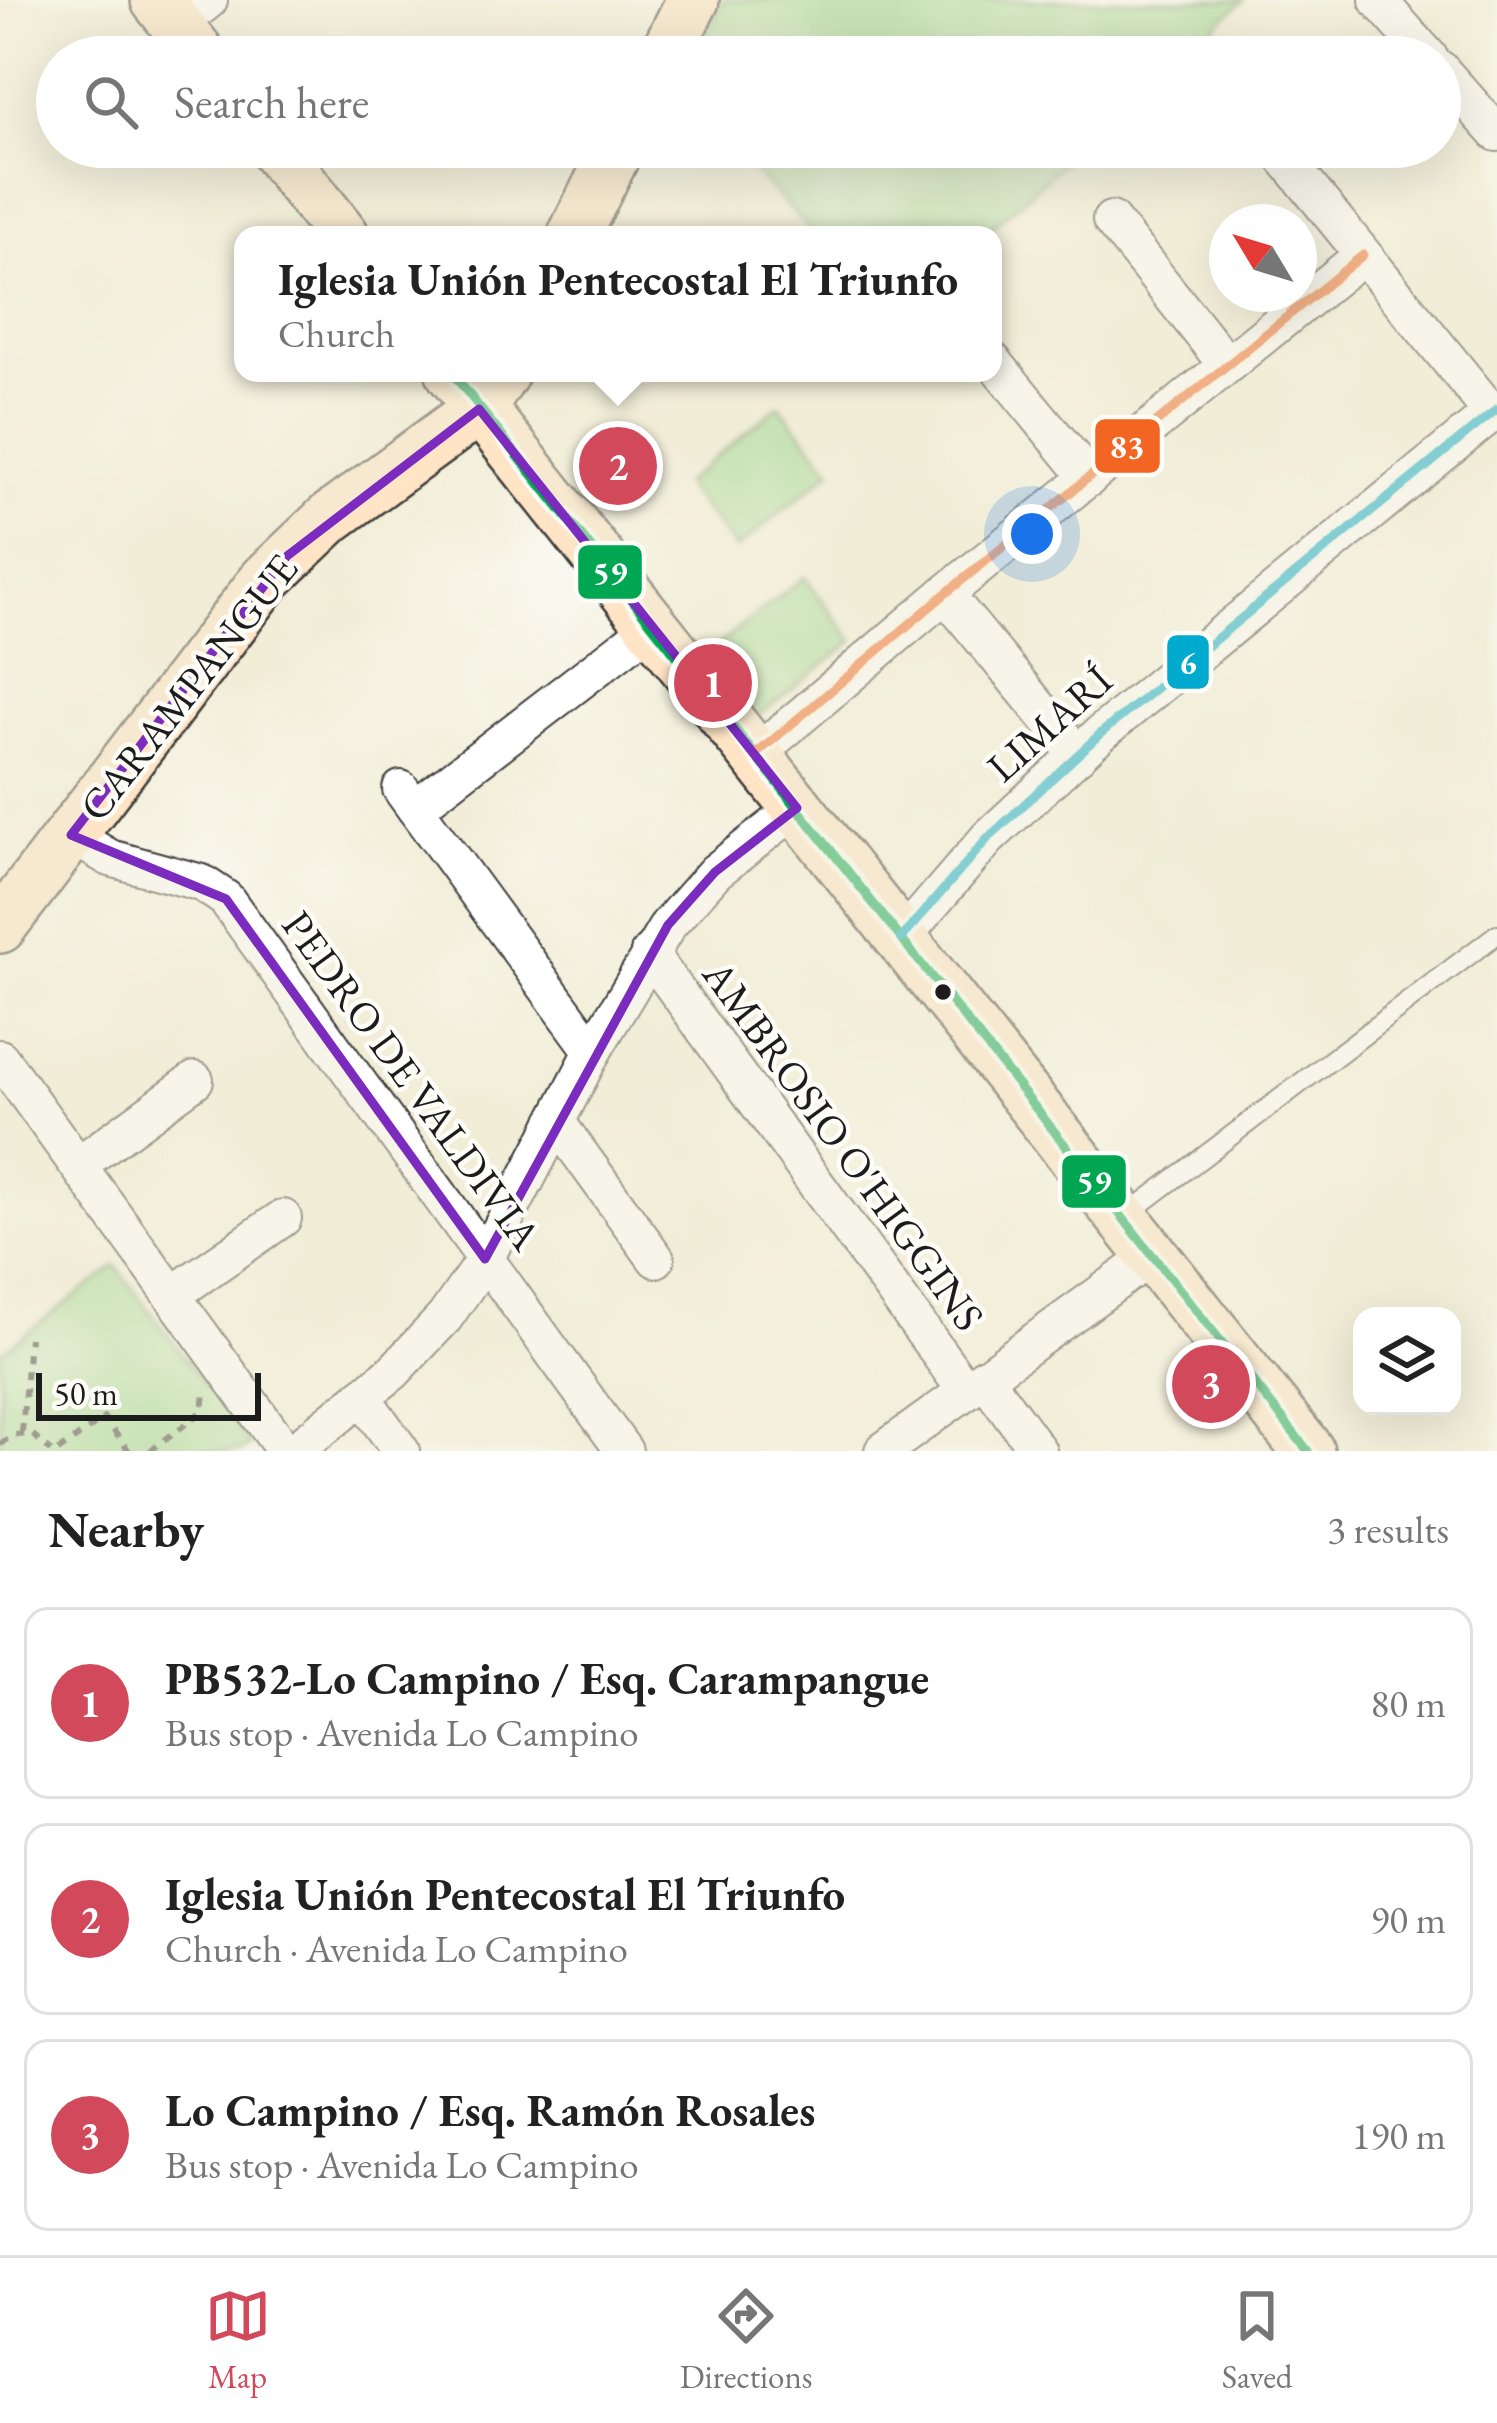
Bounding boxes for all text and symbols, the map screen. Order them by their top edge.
search box [36,36,1461,168]
icon: search [78,69,144,135]
text: Search here [174,73,369,131]
north arrow [1209,204,1317,312]
popup [234,226,1002,382]
text: Iglesia Unión Pentecostal El Triunfo [278,250,958,308]
text: Church [278,308,395,359]
line badge: 83 [1093,417,1162,475]
pin: 2 [579,421,657,511]
text: 83 [1110,425,1144,468]
your location [1002,504,1062,564]
street label: CARAMPANGUE [67,543,310,832]
line badge: 59 [576,543,644,601]
text: 59 [593,551,628,594]
line badge: 6 [1165,633,1211,691]
pin: 1 [674,638,752,728]
text: 6 [1179,641,1197,684]
street label: LIMARÍ [975,653,1123,794]
street label: PEDRO DE VALDIVIA [270,900,554,1262]
street label: AMBROSIO O'HIGGINS [690,948,997,1341]
unlabelled marker [932,981,954,1003]
line badge: 59 [1060,1153,1128,1210]
text: 59 [1077,1160,1112,1203]
map controls [1353,1307,1461,1415]
button: layers [1353,1307,1461,1415]
pin: 3 [1172,1339,1250,1429]
scale bar [36,1367,261,1420]
text: 50 m [54,1372,118,1415]
text: Nearby [48,1496,204,1562]
text: 3 results [1327,1504,1449,1555]
text: PB532-Lo Campino / Esq. Carampangue [165,1649,929,1707]
text: 1 [80,1678,100,1729]
text: 80 m [1370,1678,1446,1729]
text: Bus stop · Avenida Lo Campino [165,1707,639,1758]
text: Iglesia Unión Pentecostal El Triunfo [165,1865,845,1923]
text: 2 [80,1894,100,1945]
text: 90 m [1370,1894,1446,1945]
text: Church · Avenida Lo Campino [165,1923,628,1974]
text: Lo Campino / Esq. Ramón Rosales [165,2081,815,2139]
text: 3 [80,2110,100,2161]
text: 190 m [1352,2110,1446,2161]
text: Bus stop · Avenida Lo Campino [165,2139,639,2190]
tab: Map [205,2283,271,2398]
tab: Directions [680,2283,813,2398]
tab: Saved [1222,2283,1292,2398]

